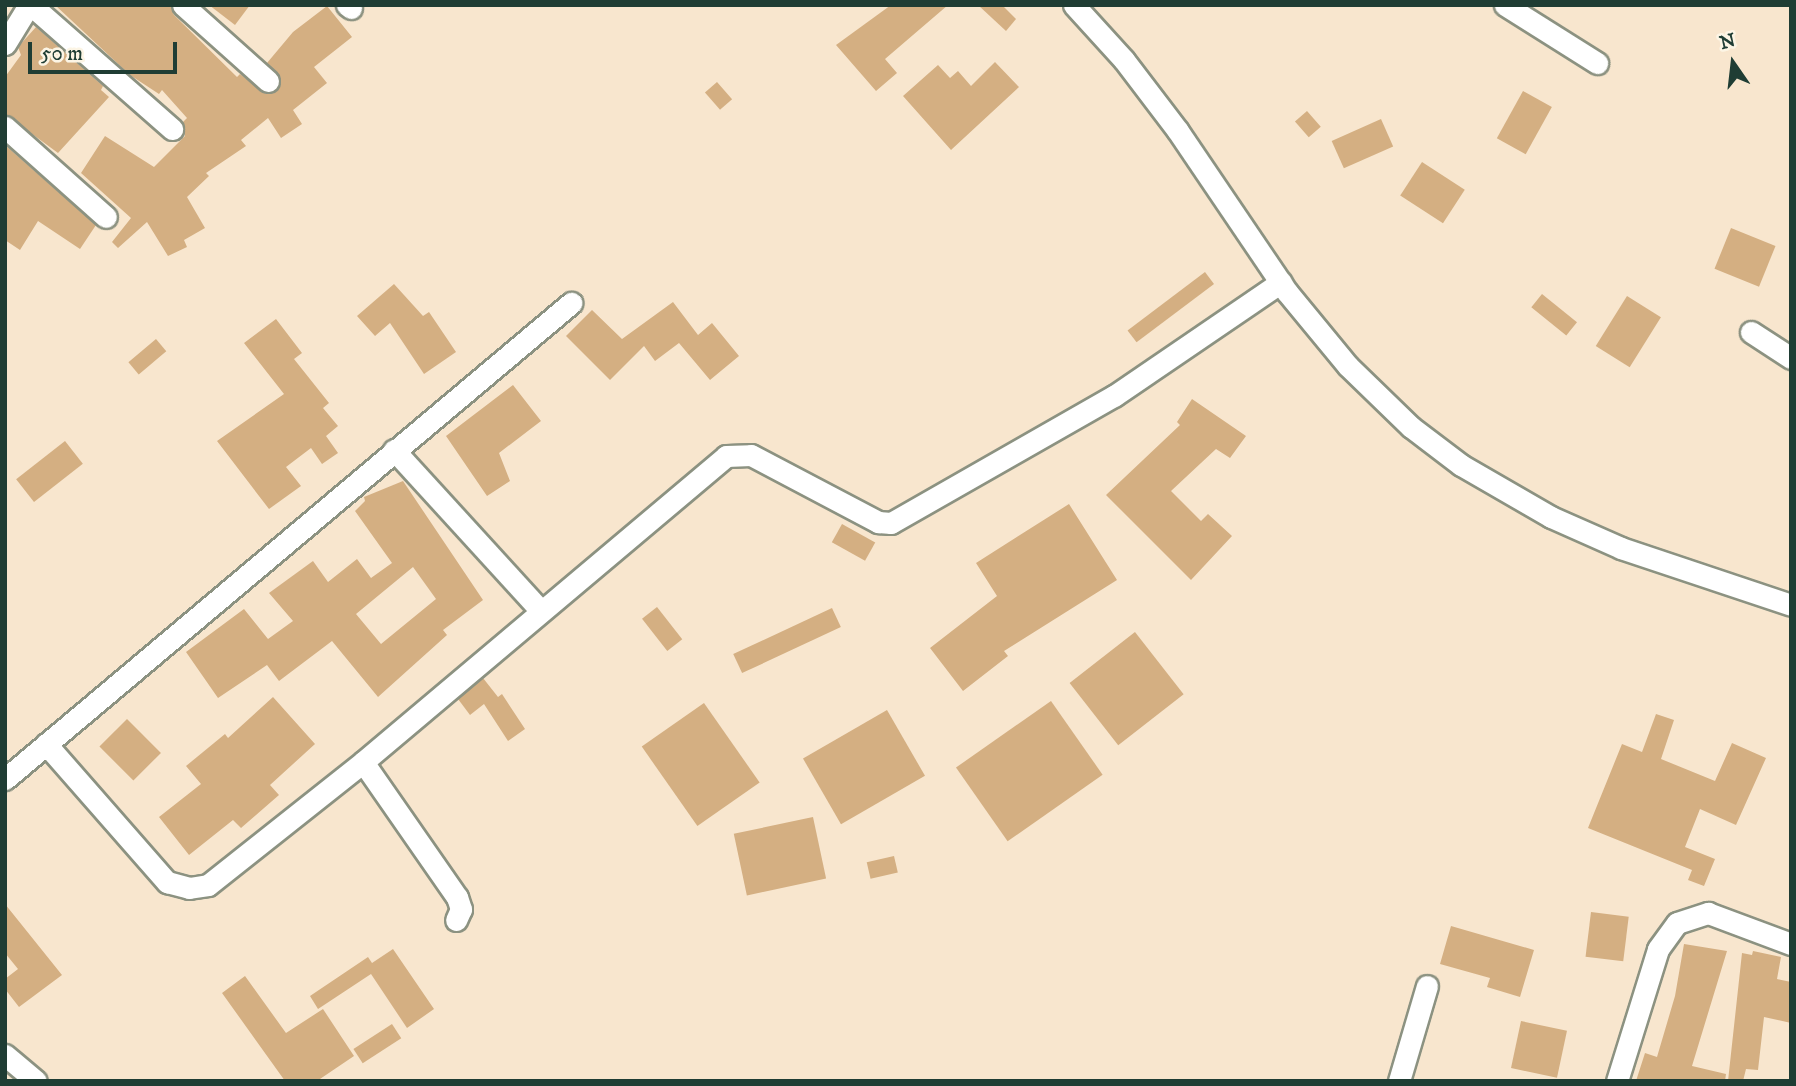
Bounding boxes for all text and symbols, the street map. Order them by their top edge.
scale bar [32,28,180,72]
north arrow [1698,28,1768,98]
text: N [1717,29,1738,55]
text: 50 m [41,41,83,67]

